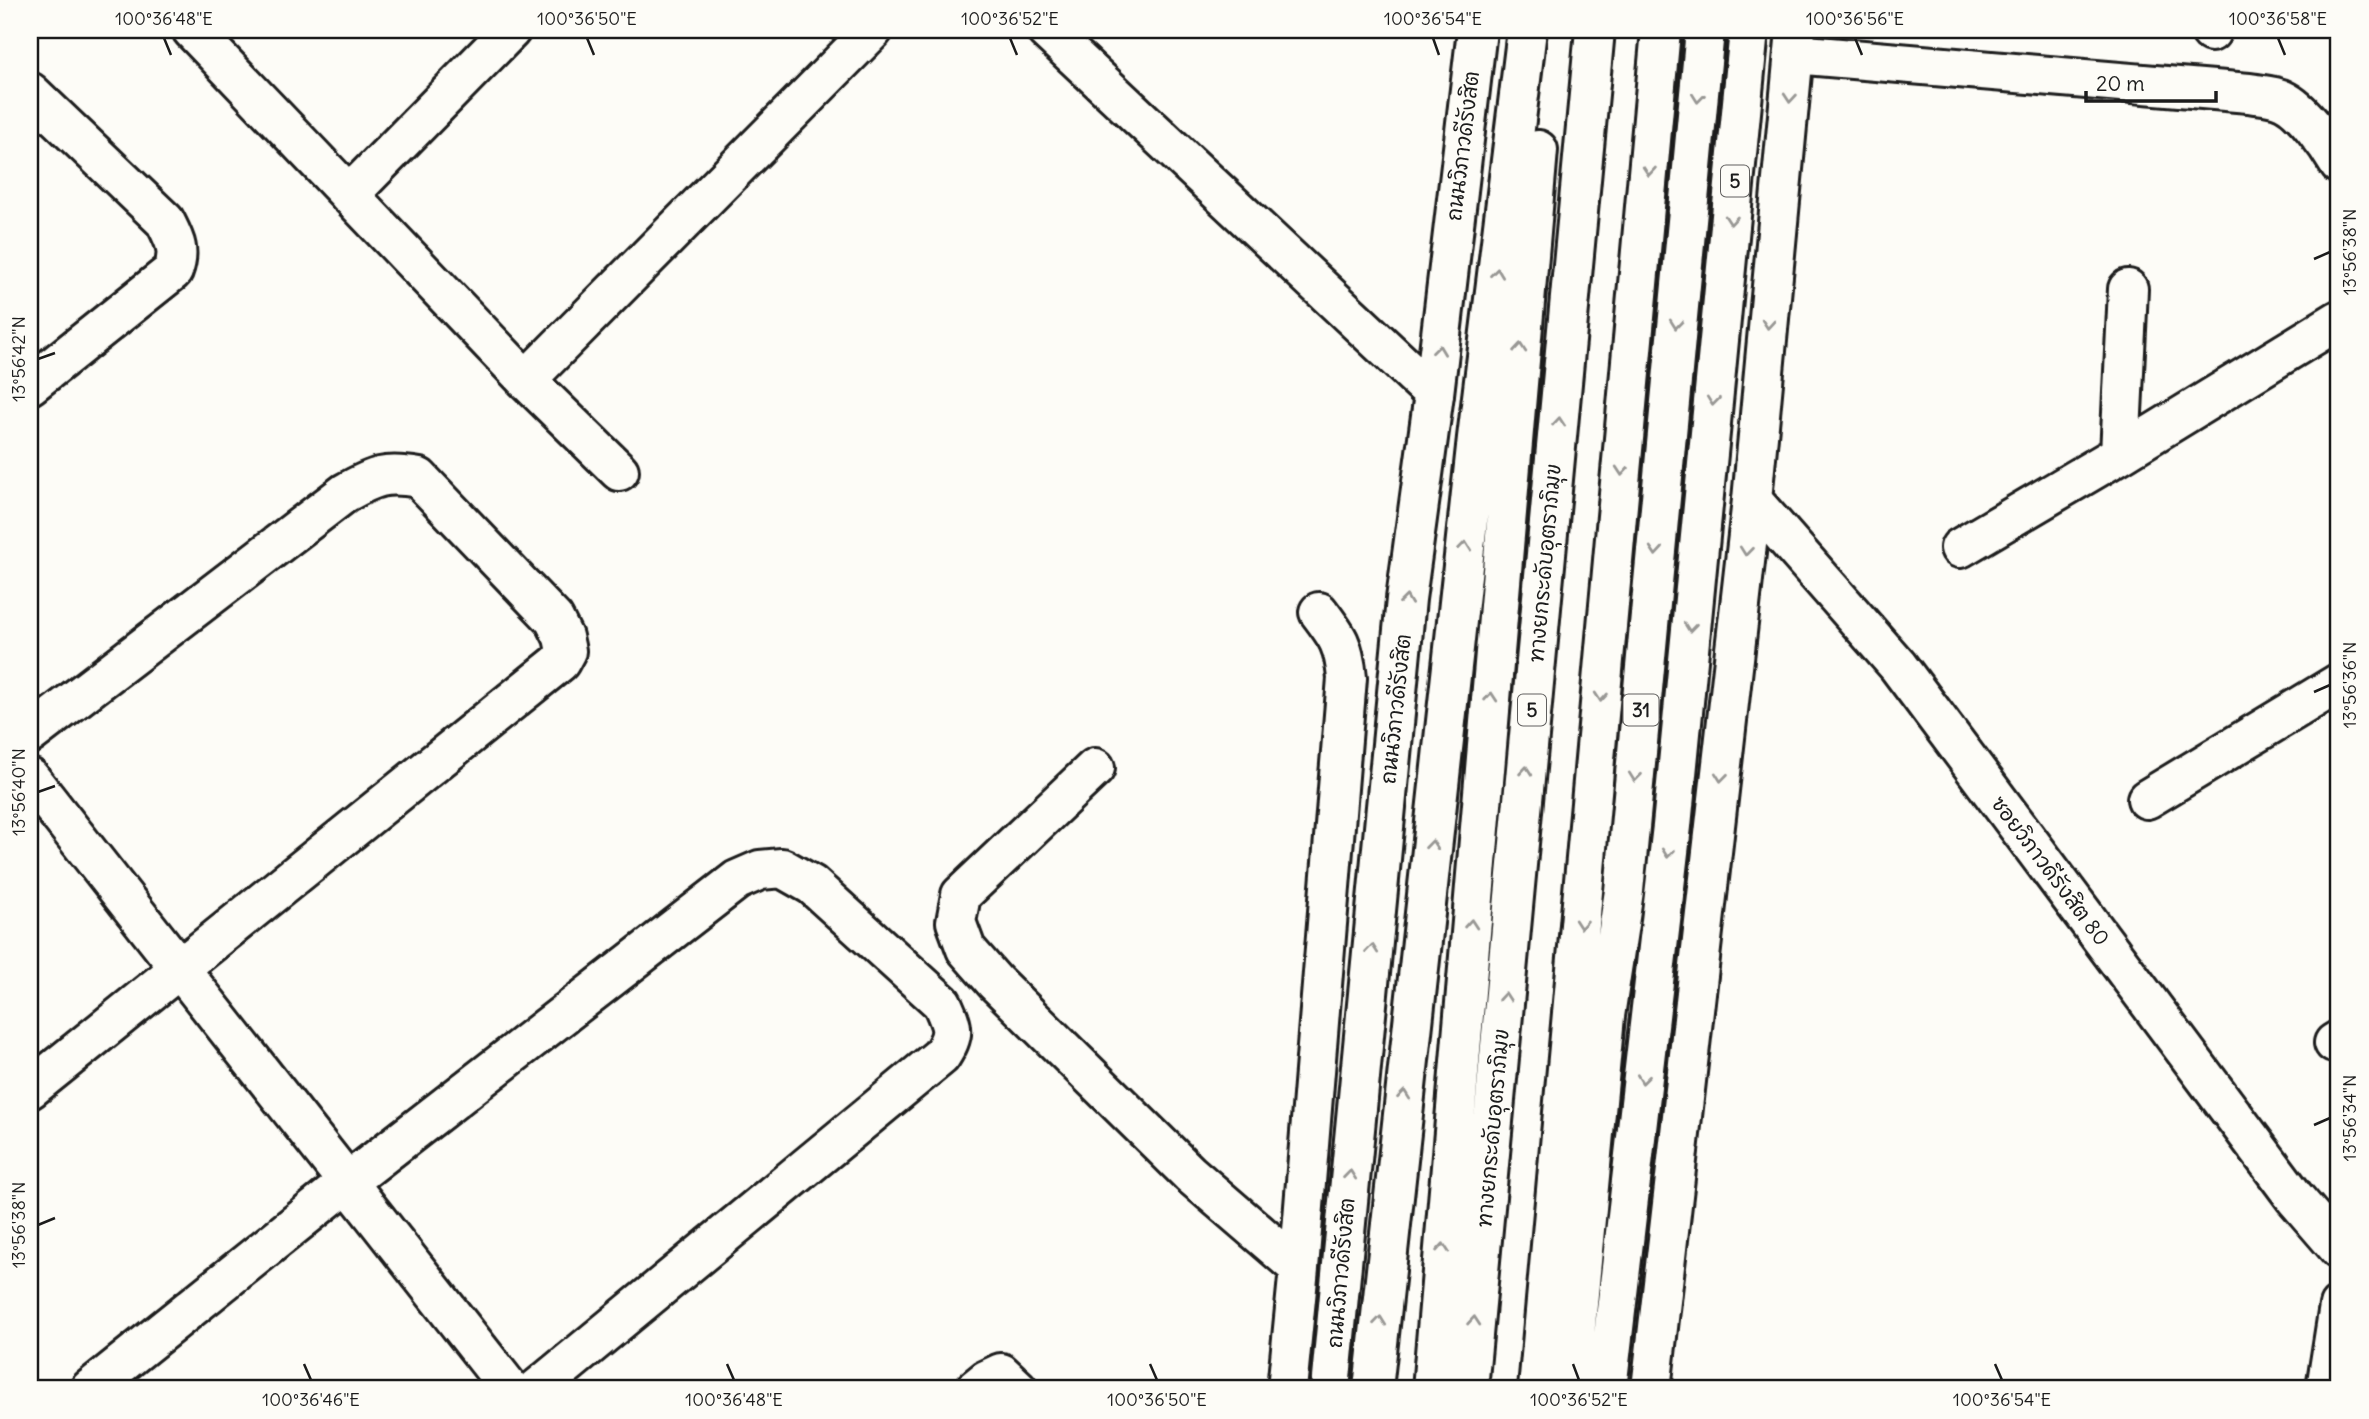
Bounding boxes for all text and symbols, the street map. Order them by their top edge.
text: 100°36'48"E [115,7,213,30]
text: 100°36'50"E [537,7,637,30]
text: 100°36'52"E [961,7,1059,30]
text: 100°36'54"E [1384,7,1482,30]
text: 100°36'56"E [1806,7,1904,30]
text: 100°36'58"E [2229,7,2327,30]
scale bar [2086,60,2215,104]
street label: ถนนวิภาวดีรังสิต [1440,69,1485,222]
text: 20 m [2096,70,2145,97]
one-way arrow [1691,92,1706,103]
one-way arrow [1783,93,1798,104]
one-way arrow [1642,166,1657,177]
road number: 5 [1721,166,1749,196]
text: 13°56'38"N [2338,209,2361,295]
one-way arrow [1724,214,1739,225]
one-way arrow [1490,267,1505,278]
text: 13°56'42"N [7,316,30,402]
one-way arrow [1761,318,1776,330]
one-way arrow [1669,319,1684,330]
one-way arrow [1513,342,1528,354]
one-way arrow [1432,345,1447,356]
one-way arrow [1706,395,1721,407]
one-way arrow [1551,416,1566,428]
street label: ทางยกระดับอุตราภิมุข [1522,462,1570,664]
one-way arrow [1614,465,1629,476]
one-way arrow [1458,540,1473,551]
one-way arrow [1649,545,1664,556]
one-way arrow [1739,545,1754,556]
one-way arrow [1399,594,1414,606]
one-way arrow [1683,622,1698,633]
street label: ถนนวิภาวดีรังสิต [1374,633,1417,785]
text: 13°56'36"N [2338,642,2361,728]
one-way arrow [1483,691,1498,703]
one-way arrow [1594,692,1609,703]
road number: 5 [1518,694,1546,726]
road number: 31 [1624,694,1658,726]
text: 13°56'40"N [7,748,30,836]
one-way arrow [1518,765,1533,776]
one-way arrow [1713,771,1728,782]
one-way arrow [1628,772,1643,783]
street label: ซอยวิภาวดีรังสิต 80 [1985,791,2115,951]
one-way arrow [1424,839,1439,850]
one-way arrow [1661,848,1676,859]
one-way arrow [1463,918,1478,929]
one-way arrow [1573,918,1588,930]
one-way arrow [1364,943,1379,954]
one-way arrow [1497,991,1512,1002]
street label: ทางยกระดับอุตราภิมุข [1470,1027,1518,1229]
one-way arrow [1635,1074,1650,1085]
text: 13°56'34"N [2338,1075,2361,1161]
one-way arrow [1397,1089,1412,1101]
one-way arrow [1342,1169,1357,1180]
text: 13°56'38"N [7,1182,30,1268]
street label: ถนนวิภาวดีรังสิต [1320,1197,1361,1349]
one-way arrow [1436,1242,1451,1254]
one-way arrow [1467,1315,1482,1327]
one-way arrow [1372,1316,1387,1327]
text: 100°36'46"E [262,1388,360,1411]
text: 100°36'48"E [685,1388,783,1411]
text: 100°36'50"E [1107,1388,1207,1411]
text: 100°36'52"E [1530,1388,1628,1411]
text: 100°36'54"E [1953,1388,2051,1411]

